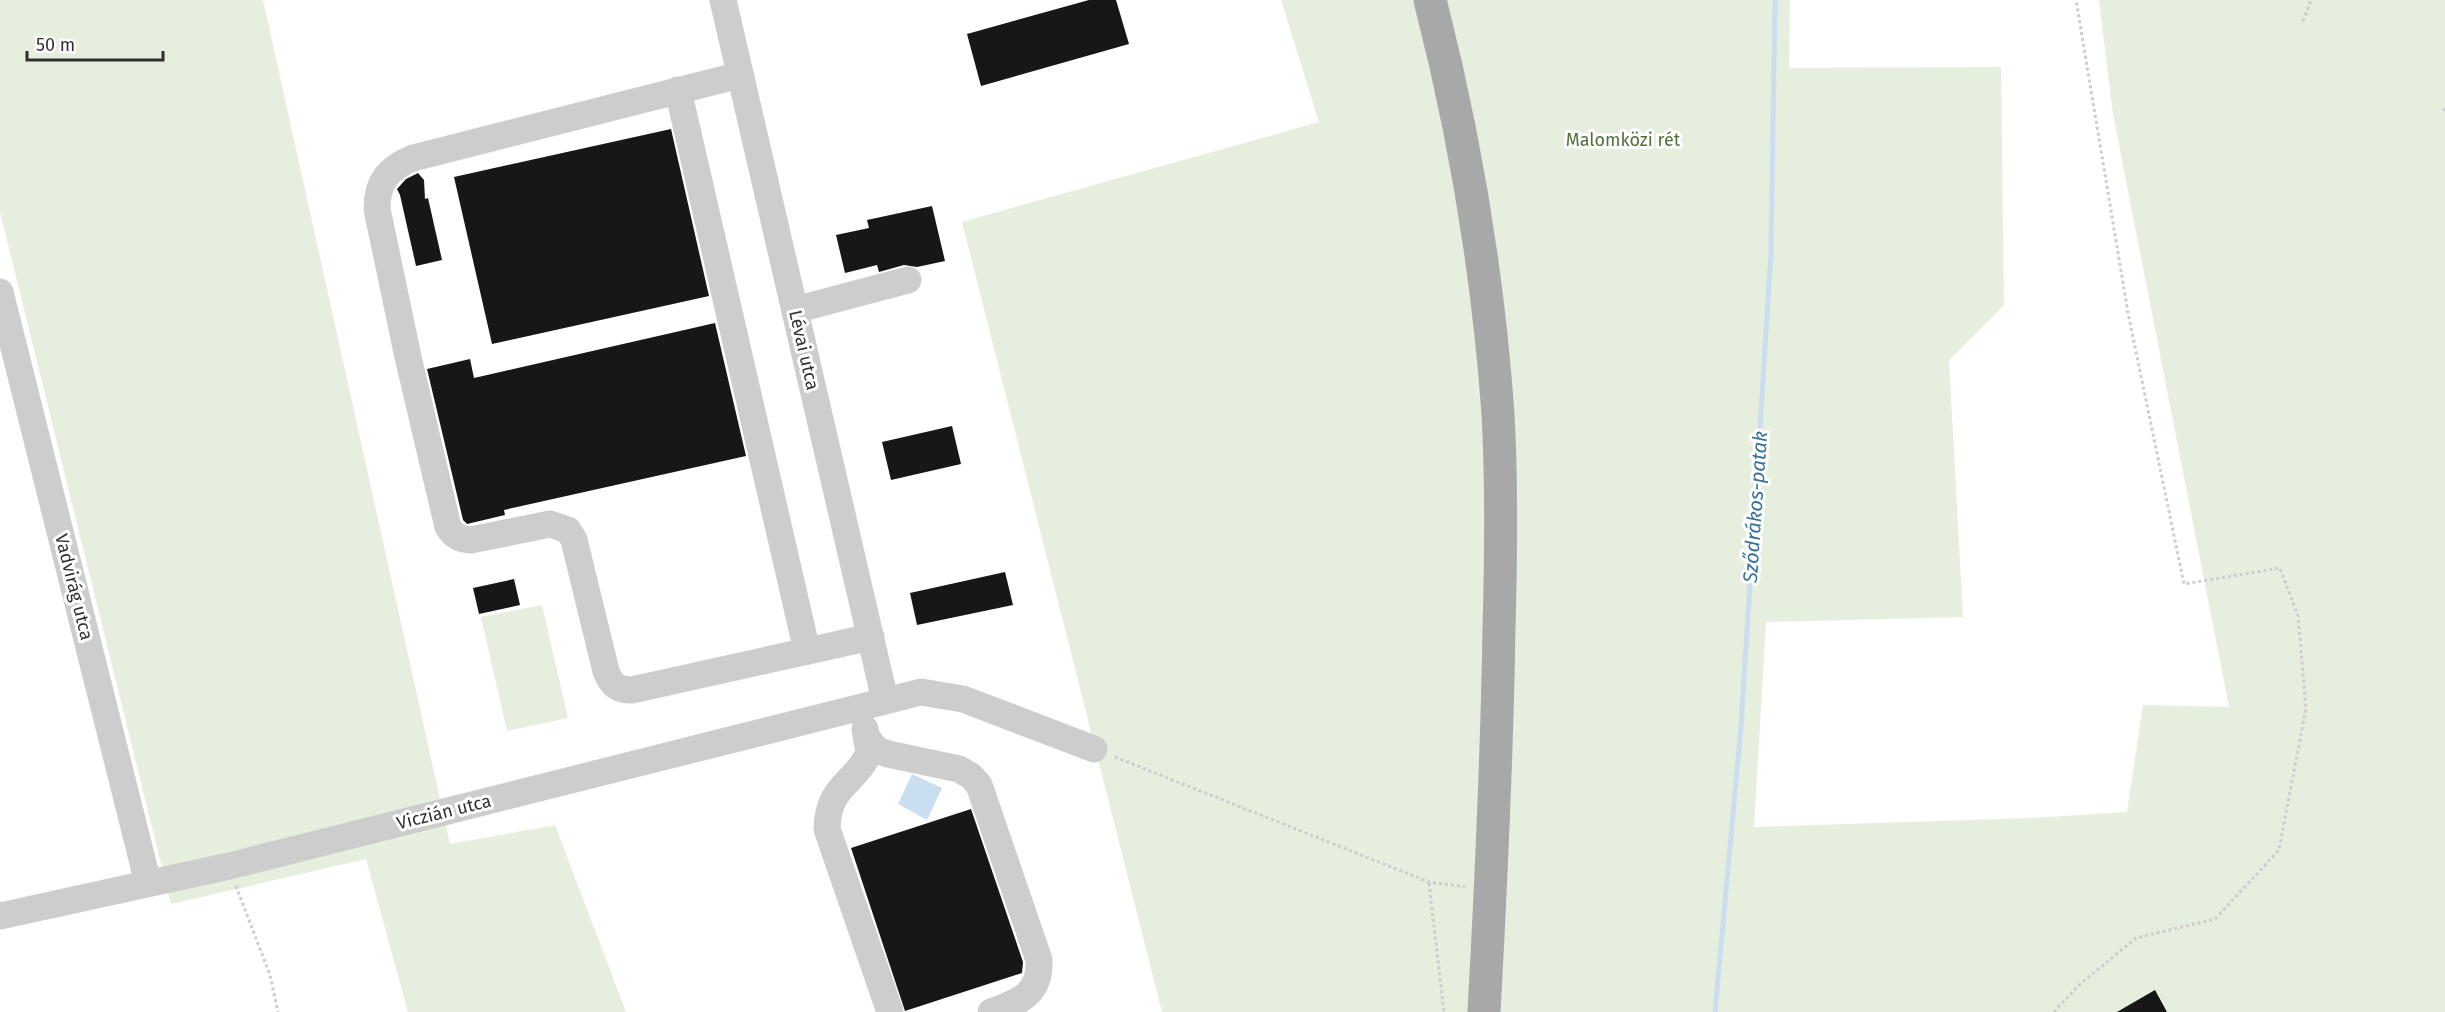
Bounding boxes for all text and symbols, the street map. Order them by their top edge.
scale bar [27,24,164,62]
text: 50 m [36,34,75,56]
park label: Malomközi rét [1566,129,1681,151]
street label: Lévai utca [784,308,824,392]
water label: Sződrákos-patak [1738,430,1772,585]
street label: Vadvirág utca [50,532,98,642]
street label: Viczián utca [394,790,494,834]

